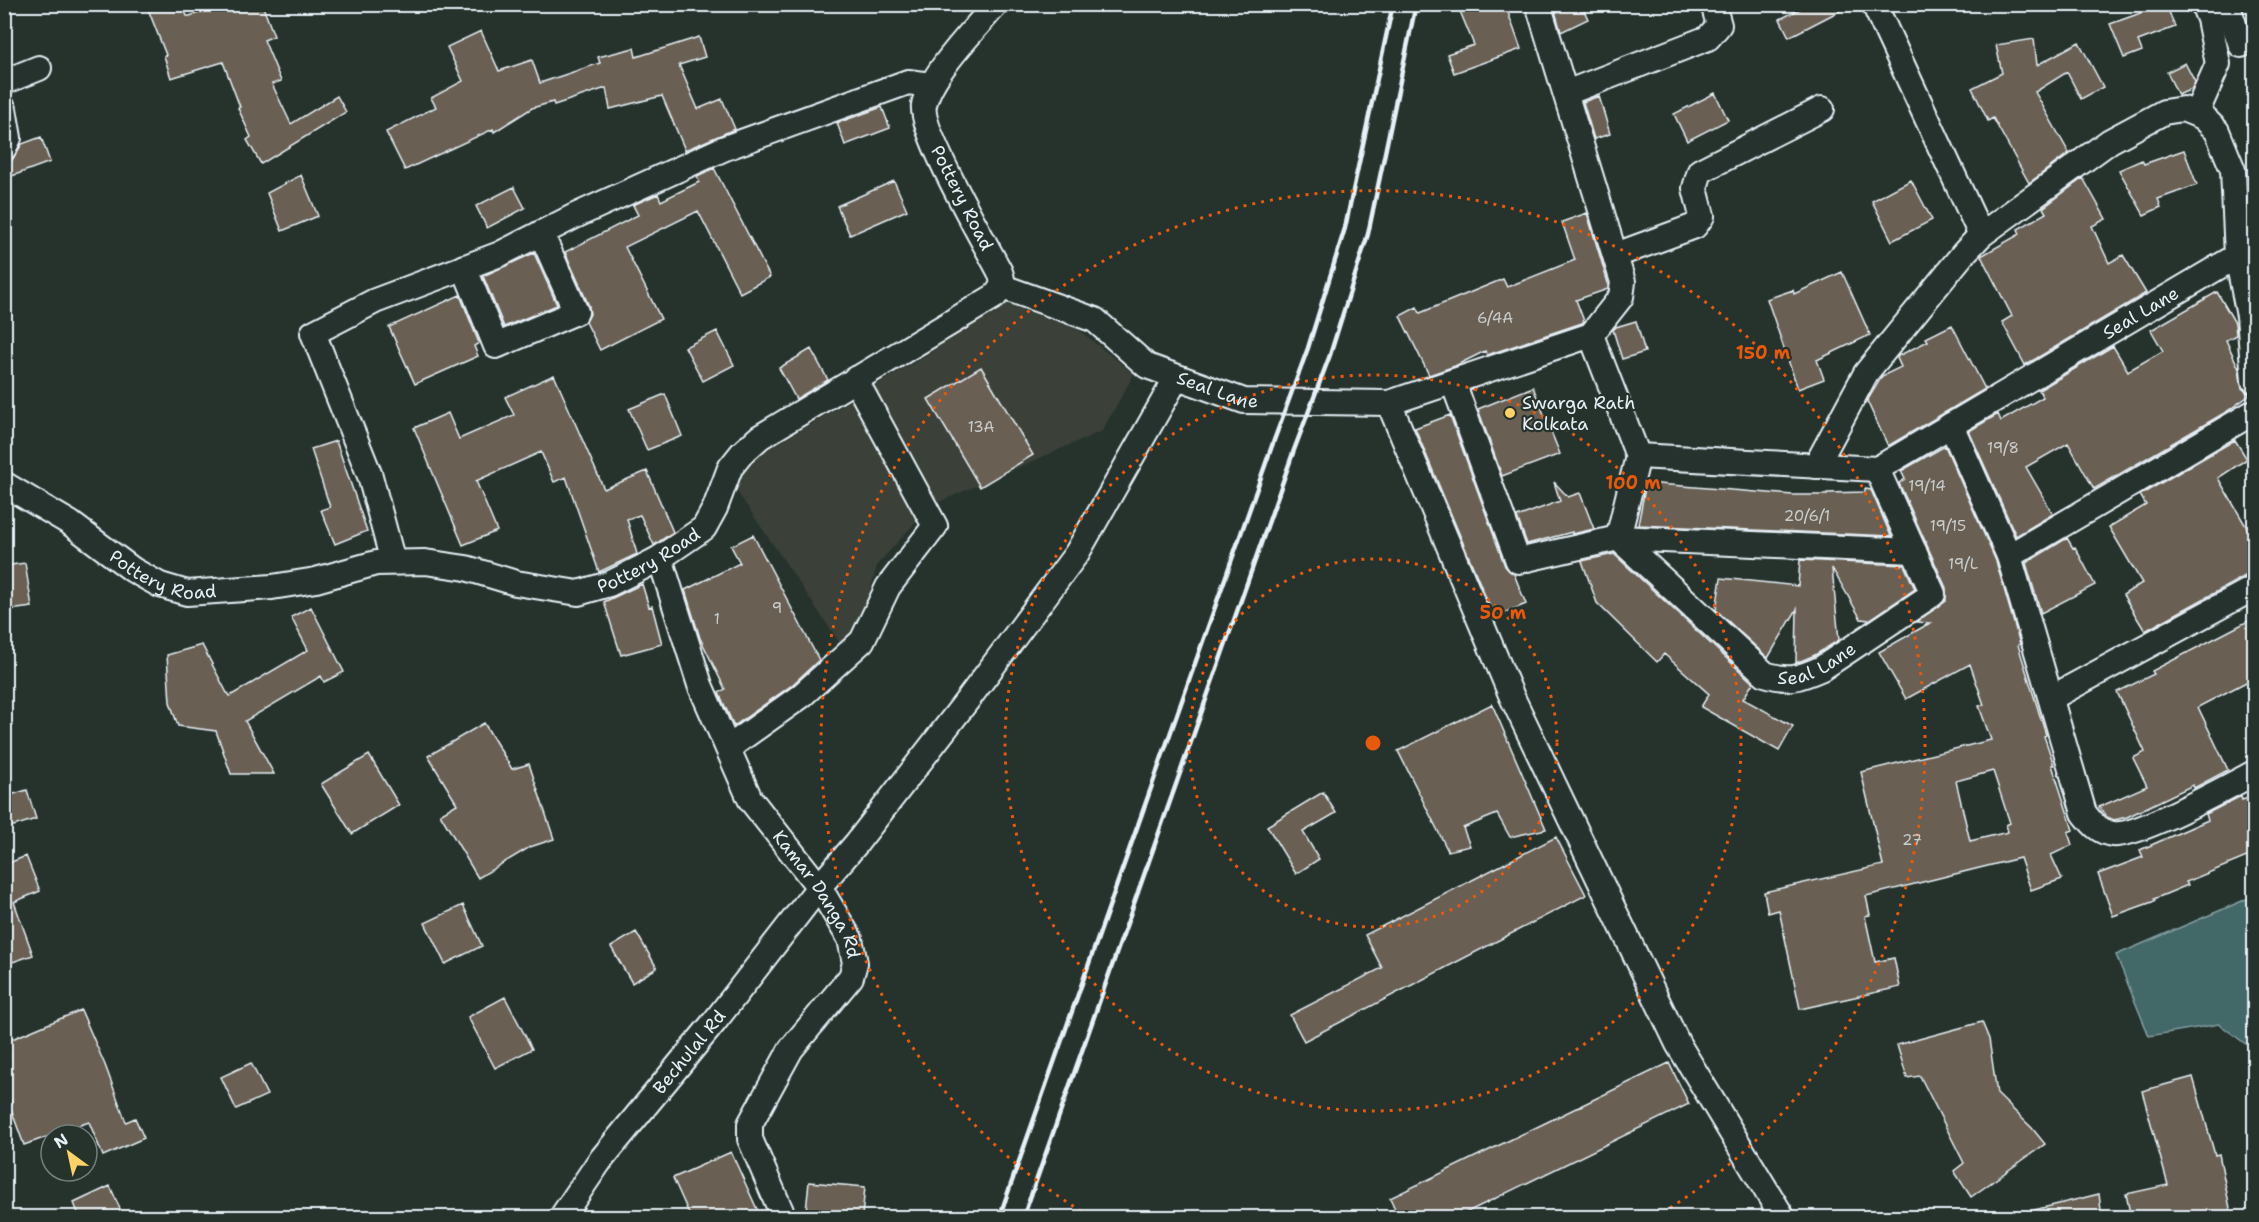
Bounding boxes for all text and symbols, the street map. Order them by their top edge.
street label: Pottery Road [925,141,999,255]
street label: Seal Lane [2098,281,2183,345]
house number: 6/4A [1477,308,1513,328]
text: 150 m [1736,341,1791,365]
street label: Seal Lane [1174,366,1258,414]
place label: Swarga Rath Kolkata [1522,391,1635,436]
marker: Swarga Rath Kolkata [1503,406,1517,420]
house number: 13A [968,417,994,437]
house number: 19/8 [1987,438,2019,458]
text: 100 m [1605,471,1661,495]
house number: 19/14 [1908,476,1946,496]
house number: 20/6/1 [1784,506,1830,526]
house number: 19/15 [1930,516,1966,536]
street label: Pottery Road [594,522,705,599]
street label: Pottery Road [104,544,217,605]
house number: 19/L [1948,554,1978,574]
house number: 9 [772,598,782,618]
text: 50 m [1480,601,1527,625]
house number: 1 [714,609,720,629]
street label: Seal Lane [1776,637,1861,690]
centre of rings [1363,733,1383,753]
street label: Kamar Danga Rd [767,825,866,960]
house number: 27 [1902,830,1922,850]
street label: Bechulal Rd [648,1005,731,1099]
north arrow [39,1123,99,1183]
text: N [50,1129,72,1153]

